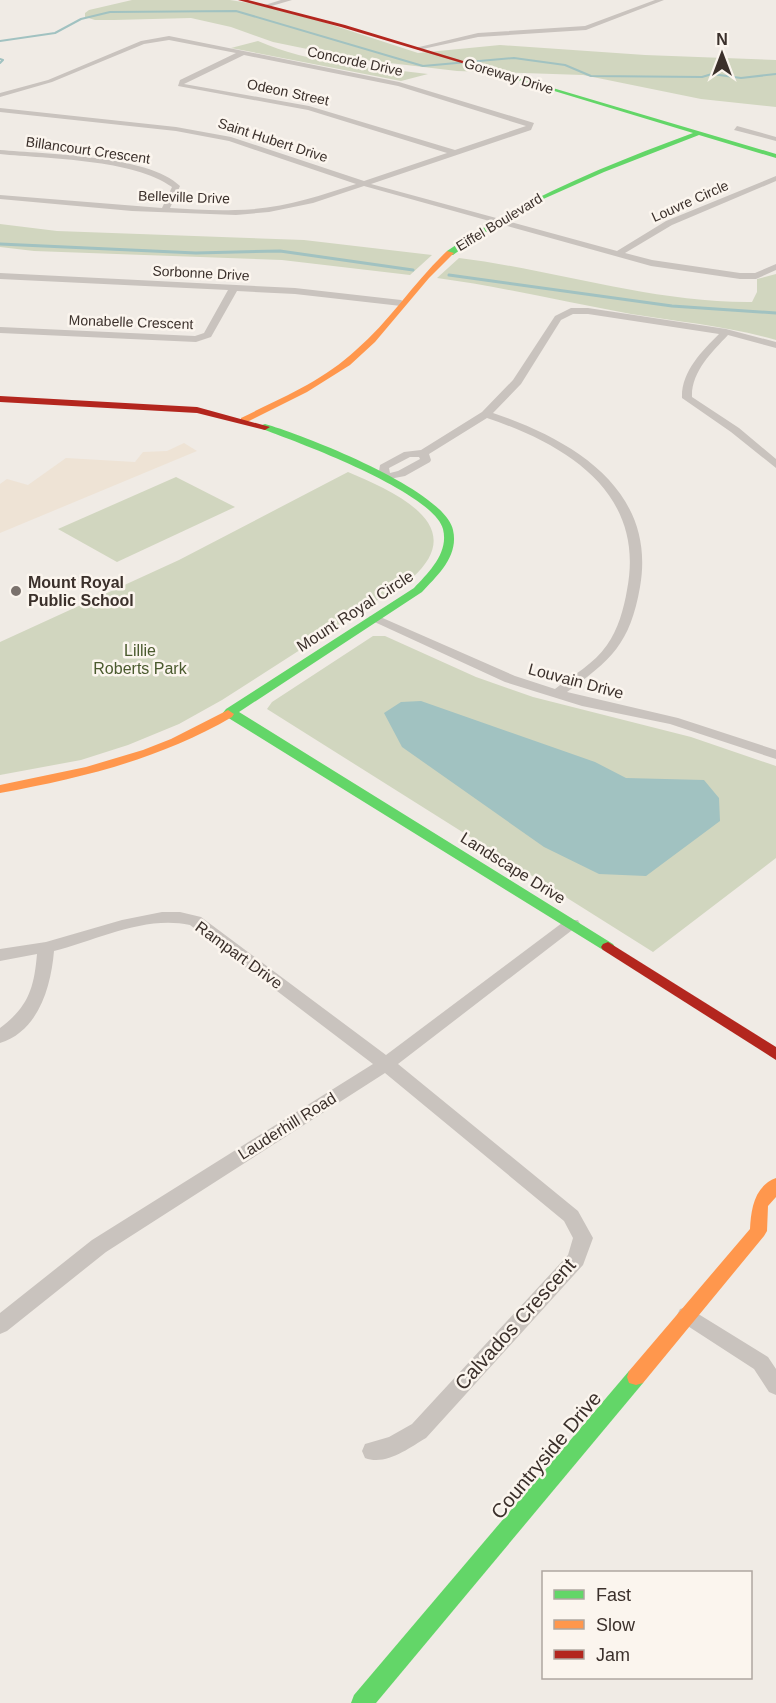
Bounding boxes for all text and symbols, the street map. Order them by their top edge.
north arrow [692,24,752,84]
text: N [716,31,728,48]
street label: Concorde Drive [306,43,404,79]
street label: Goreway Drive [462,55,556,97]
street label: Odeon Street [246,76,330,109]
street label: Saint Hubert Drive [216,115,330,165]
street label: Billancourt Crescent [25,133,151,167]
street label: Louvre Circle [649,177,731,225]
street label: Belleville Drive [138,187,230,207]
street label: Eiffel Boulevard [453,190,545,254]
street label: Sorbonne Drive [152,262,250,284]
street label: Monabelle Crescent [69,312,194,332]
street label: Mount Royal Circle [294,567,416,655]
place label: Mount Royal Public School [28,574,134,609]
marker: Mount Royal Public School [9,584,23,598]
park label: Lillie Roberts Park [93,642,188,677]
street label: Louvain Drive [527,660,626,702]
street label: Landscape Drive [458,829,568,907]
street label: Rampart Drive [192,918,286,992]
street label: Lauderhill Road [235,1089,339,1163]
street label: Calvados Crescent [450,1254,580,1394]
street label: Countryside Drive [486,1387,606,1523]
legend [542,1571,752,1679]
text: Fast [596,1585,631,1605]
text: Slow [596,1615,636,1635]
text: Jam [596,1645,630,1665]

